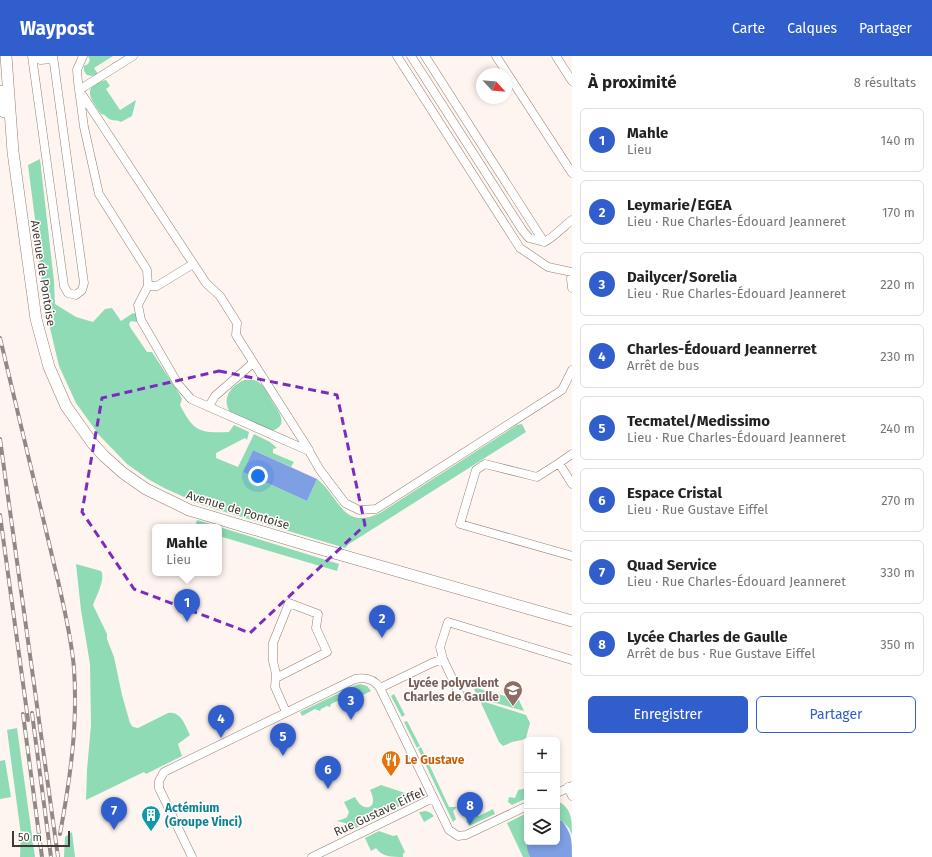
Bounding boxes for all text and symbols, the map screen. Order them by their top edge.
text: Waypost [20,17,94,40]
text: Carte [732,20,765,37]
text: Calques [787,20,837,37]
text: Partager [859,20,912,37]
north arrow [476,68,512,104]
text: À proximité [588,72,677,93]
text: 8 résultats [854,75,916,90]
text: Mahle [627,124,668,142]
text: 1 [599,133,605,148]
text: 140 m [881,133,915,148]
text: Lieu [627,142,652,157]
text: Leymarie/EGEA [627,196,732,214]
text: 2 [599,205,605,220]
text: 170 m [882,205,915,220]
text: Lieu · Rue Charles-Édouard Jeanneret [627,214,846,229]
street label: Avenue de Pontoise [28,219,58,327]
text: Dailycer/Sorelia [627,268,737,286]
text: 3 [599,277,605,292]
text: 220 m [880,277,915,292]
text: Lieu · Rue Charles-Édouard Jeanneret [627,286,846,301]
text: Charles-Édouard Jeannerret [627,340,817,358]
text: 4 [598,349,606,364]
text: 230 m [880,349,915,364]
text: Arrêt de bus [627,358,699,373]
text: Tecmatel/Medissimo [627,412,770,430]
text: 5 [599,421,605,436]
text: 240 m [880,421,915,436]
text: Lieu · Rue Charles-Édouard Jeanneret [627,430,846,445]
your location [248,466,268,486]
text: Espace Cristal [627,484,722,502]
street label: Avenue de Pontoise [185,488,291,532]
text: 6 [598,493,606,508]
text: 270 m [881,493,915,508]
text: Lieu · Rue Gustave Eiffel [627,502,768,517]
popup [152,524,222,576]
text: Mahle [166,534,208,552]
text: Lieu [166,552,191,567]
text: Quad Service [627,556,717,574]
text: 7 [599,565,605,580]
text: 330 m [880,565,915,580]
text: Lieu · Rue Charles-Édouard Jeanneret [627,574,846,589]
pin: 1 [174,589,200,622]
pin: 2 [369,605,395,638]
text: Lycée Charles de Gaulle [627,628,787,646]
text: 8 [598,637,606,652]
text: 350 m [880,637,915,652]
text: Arrêt de bus · Rue Gustave Eiffel [627,646,815,661]
place label: Lycée polyvalent Charles de Gaulle [404,676,499,704]
school or university icon: Lycée polyvalent Charles de Gaulle [502,679,524,707]
pin: 3 [338,687,364,720]
button: Enregistrer [588,696,748,733]
button: Partager [756,696,916,733]
pin: 4 [208,705,234,738]
pin: 5 [270,723,296,756]
map controls [524,737,560,845]
button: + [524,737,560,773]
restaurant icon: Le Gustave [380,749,402,777]
place label: Le Gustave [405,753,465,767]
pin: 6 [315,756,341,789]
button: − [524,773,560,809]
street label: Rue Gustave Eiffel [332,785,427,839]
pin: 8 [457,792,483,825]
pin: 7 [101,797,127,830]
place label: Actémium (Groupe Vinci) [164,801,242,829]
building icon: Actémium (Groupe Vinci) [140,804,162,832]
button: layers [524,809,560,845]
scale bar [12,829,70,848]
text: 50 m [18,831,42,844]

